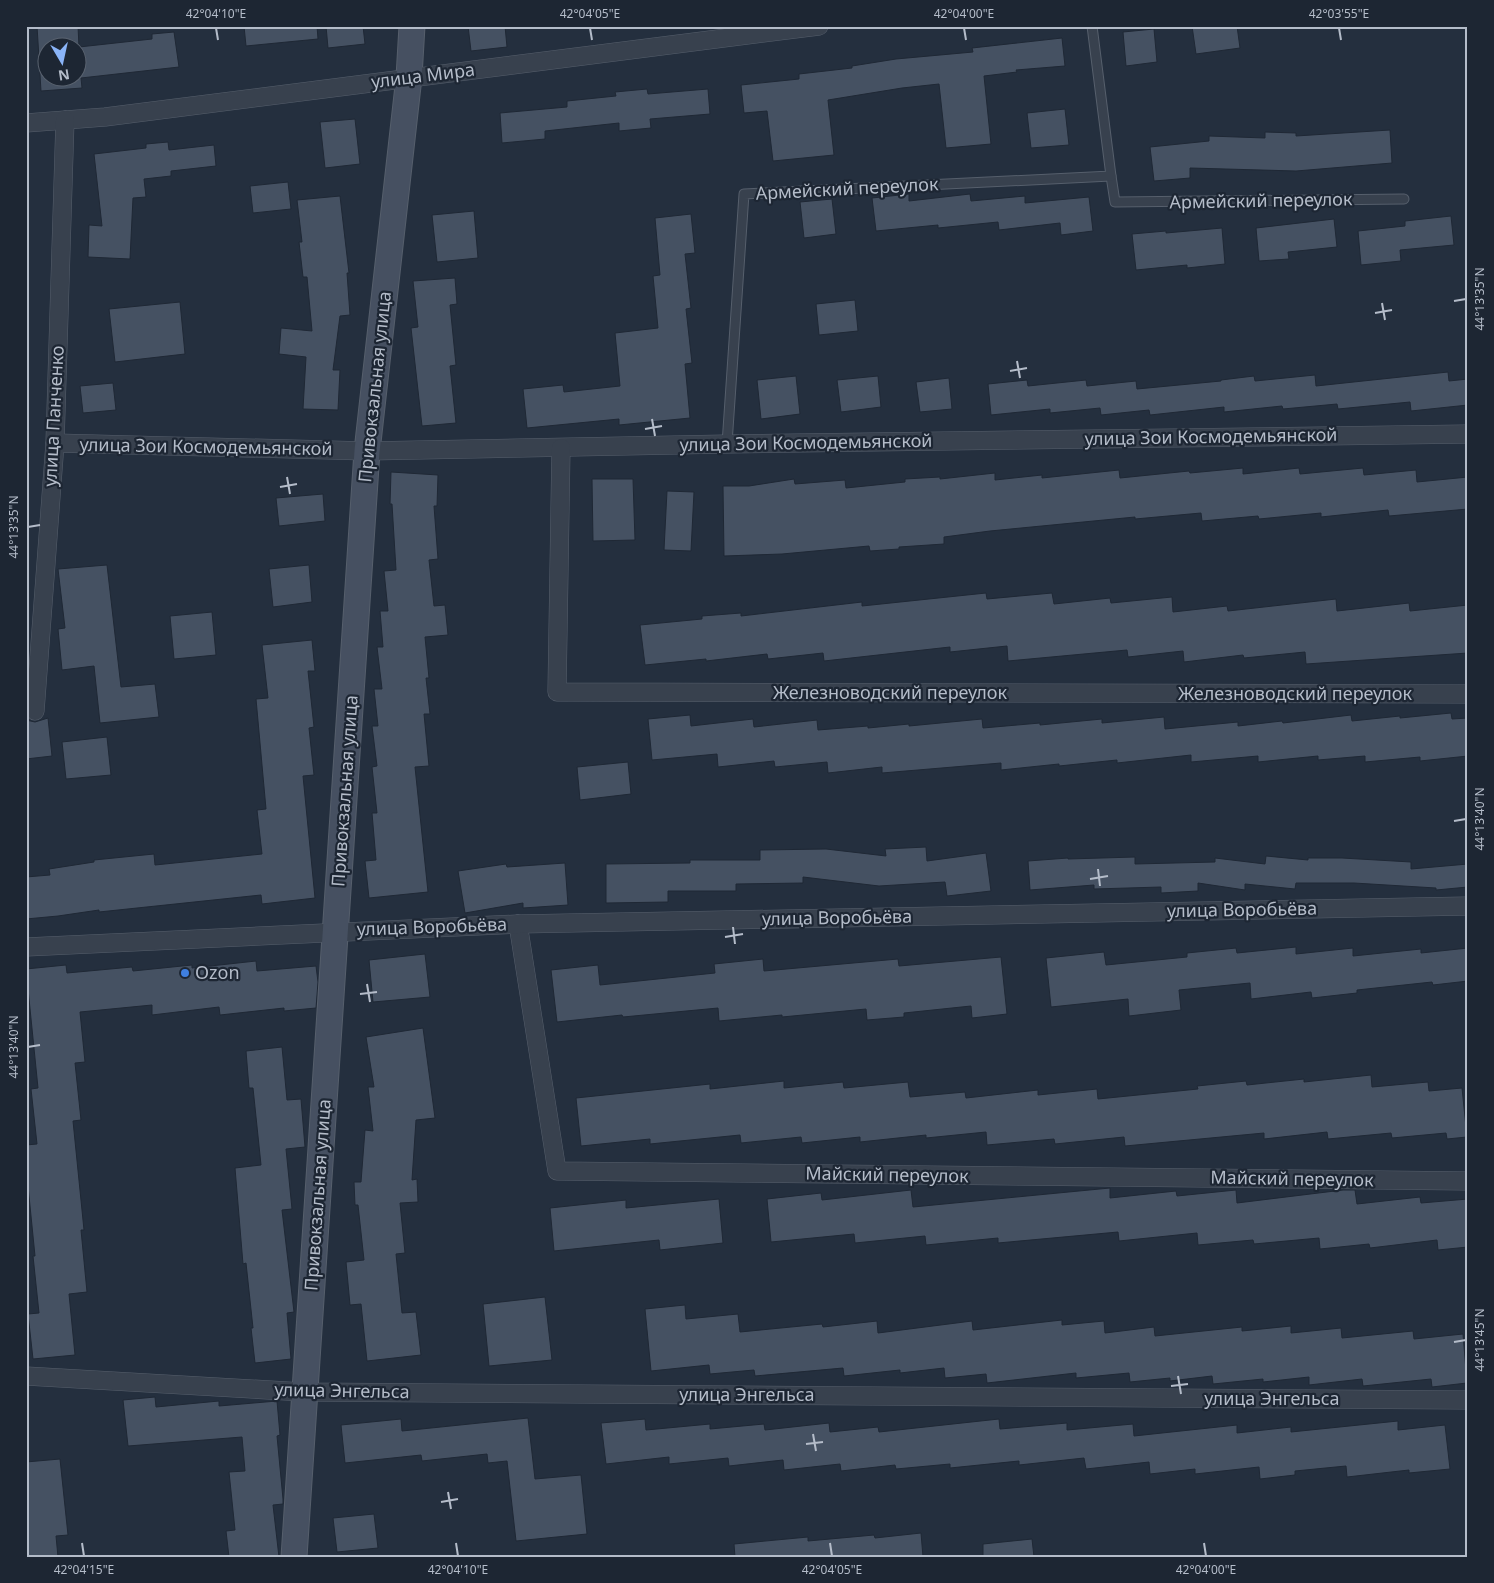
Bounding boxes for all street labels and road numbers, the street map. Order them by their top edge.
street label: улица Мира [370,57,476,93]
street label: Армейский переулок [755,171,939,205]
street label: Армейский переулок [1169,186,1353,214]
street label: Привокзальная улица [352,290,396,484]
street label: улица Панченко [37,345,69,487]
street label: улица Зои Космодемьянской [1084,422,1338,450]
street label: улица Зои Космодемьянской [679,428,933,456]
street label: улица Зои Космодемьянской [79,432,333,460]
street label: Железноводский переулок [773,680,1008,704]
street label: Железноводский переулок [1178,681,1413,705]
street label: Привокзальная улица [325,694,363,888]
street label: улица Воробьёва [1167,896,1317,922]
street label: улица Воробьёва [762,904,912,930]
street label: улица Воробьёва [356,911,508,941]
street label: Привокзальная улица [298,1098,336,1292]
street label: Майский переулок [805,1161,969,1187]
street label: Майский переулок [1210,1165,1374,1191]
street label: улица Энгельса [274,1377,410,1403]
street label: улица Энгельса [679,1382,815,1406]
street label: улица Энгельса [1204,1386,1340,1410]

